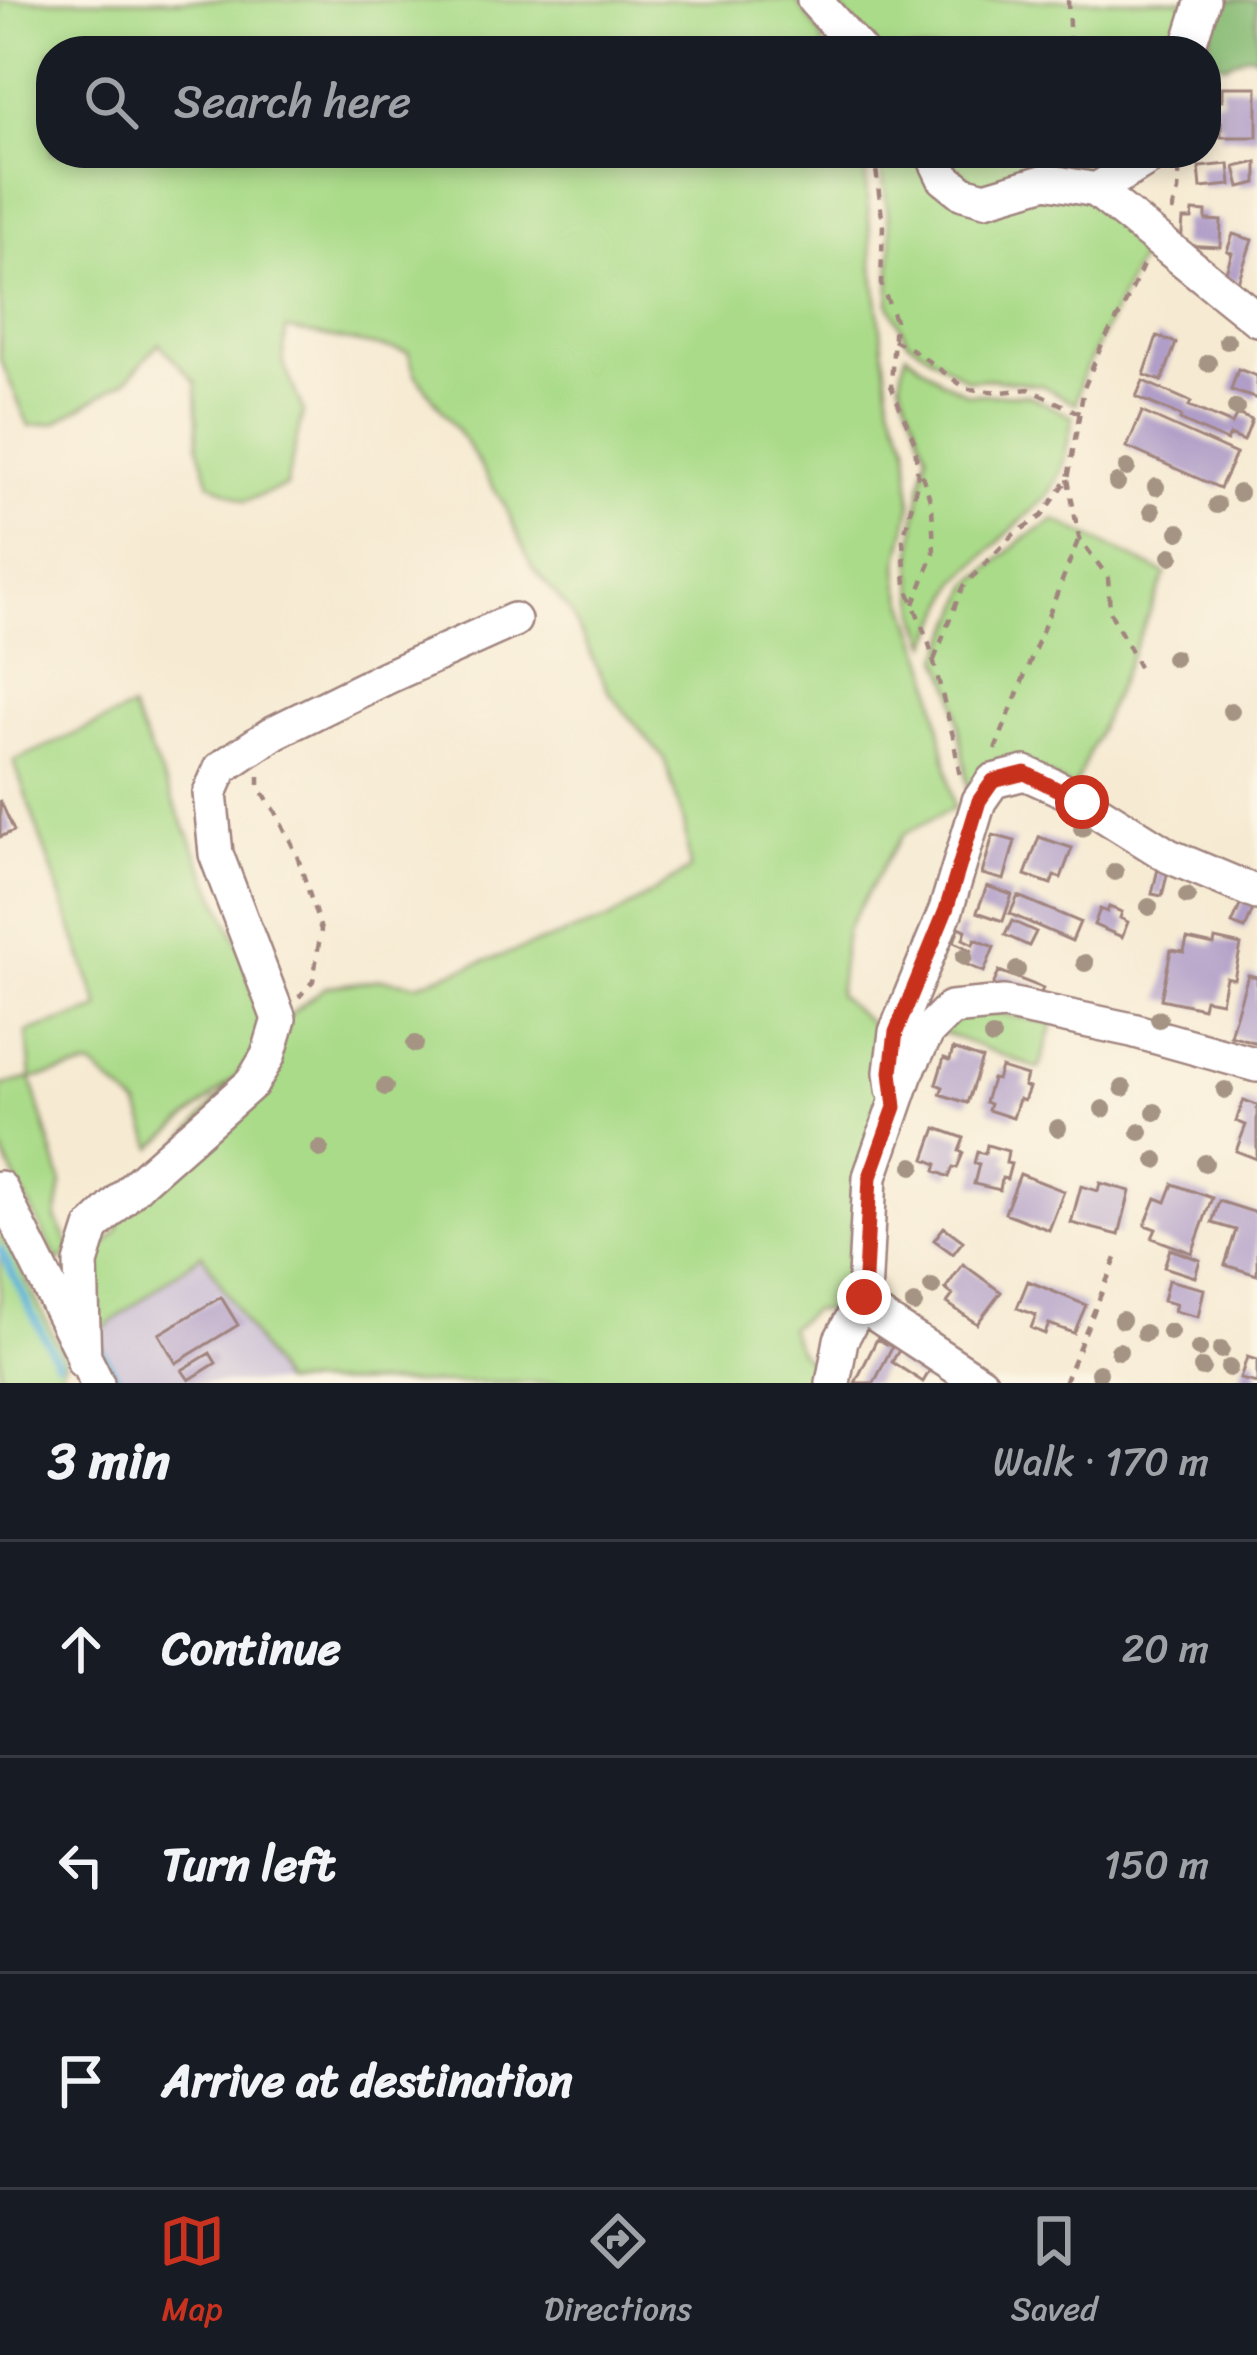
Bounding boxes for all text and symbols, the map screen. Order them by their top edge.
search box [36,36,1221,168]
text: Search here [174,62,411,142]
icon: search [78,69,144,135]
route start [1055,775,1109,829]
route end [837,1270,891,1324]
text: 3 min [48,1416,170,1506]
text: Walk · 170 m [993,1427,1209,1496]
text: Continue [162,1609,341,1689]
text: 20 m [1122,1614,1209,1683]
icon: ahead [48,1616,114,1682]
text: Turn left [162,1825,335,1905]
text: 150 m [1104,1830,1209,1899]
icon: left [48,1832,114,1898]
text: Arrive at destination [162,2041,572,2121]
icon: arrive [48,2048,114,2114]
tab: Map [159,2208,225,2338]
tab: Directions [544,2208,692,2338]
tab: Saved [1011,2208,1098,2338]

